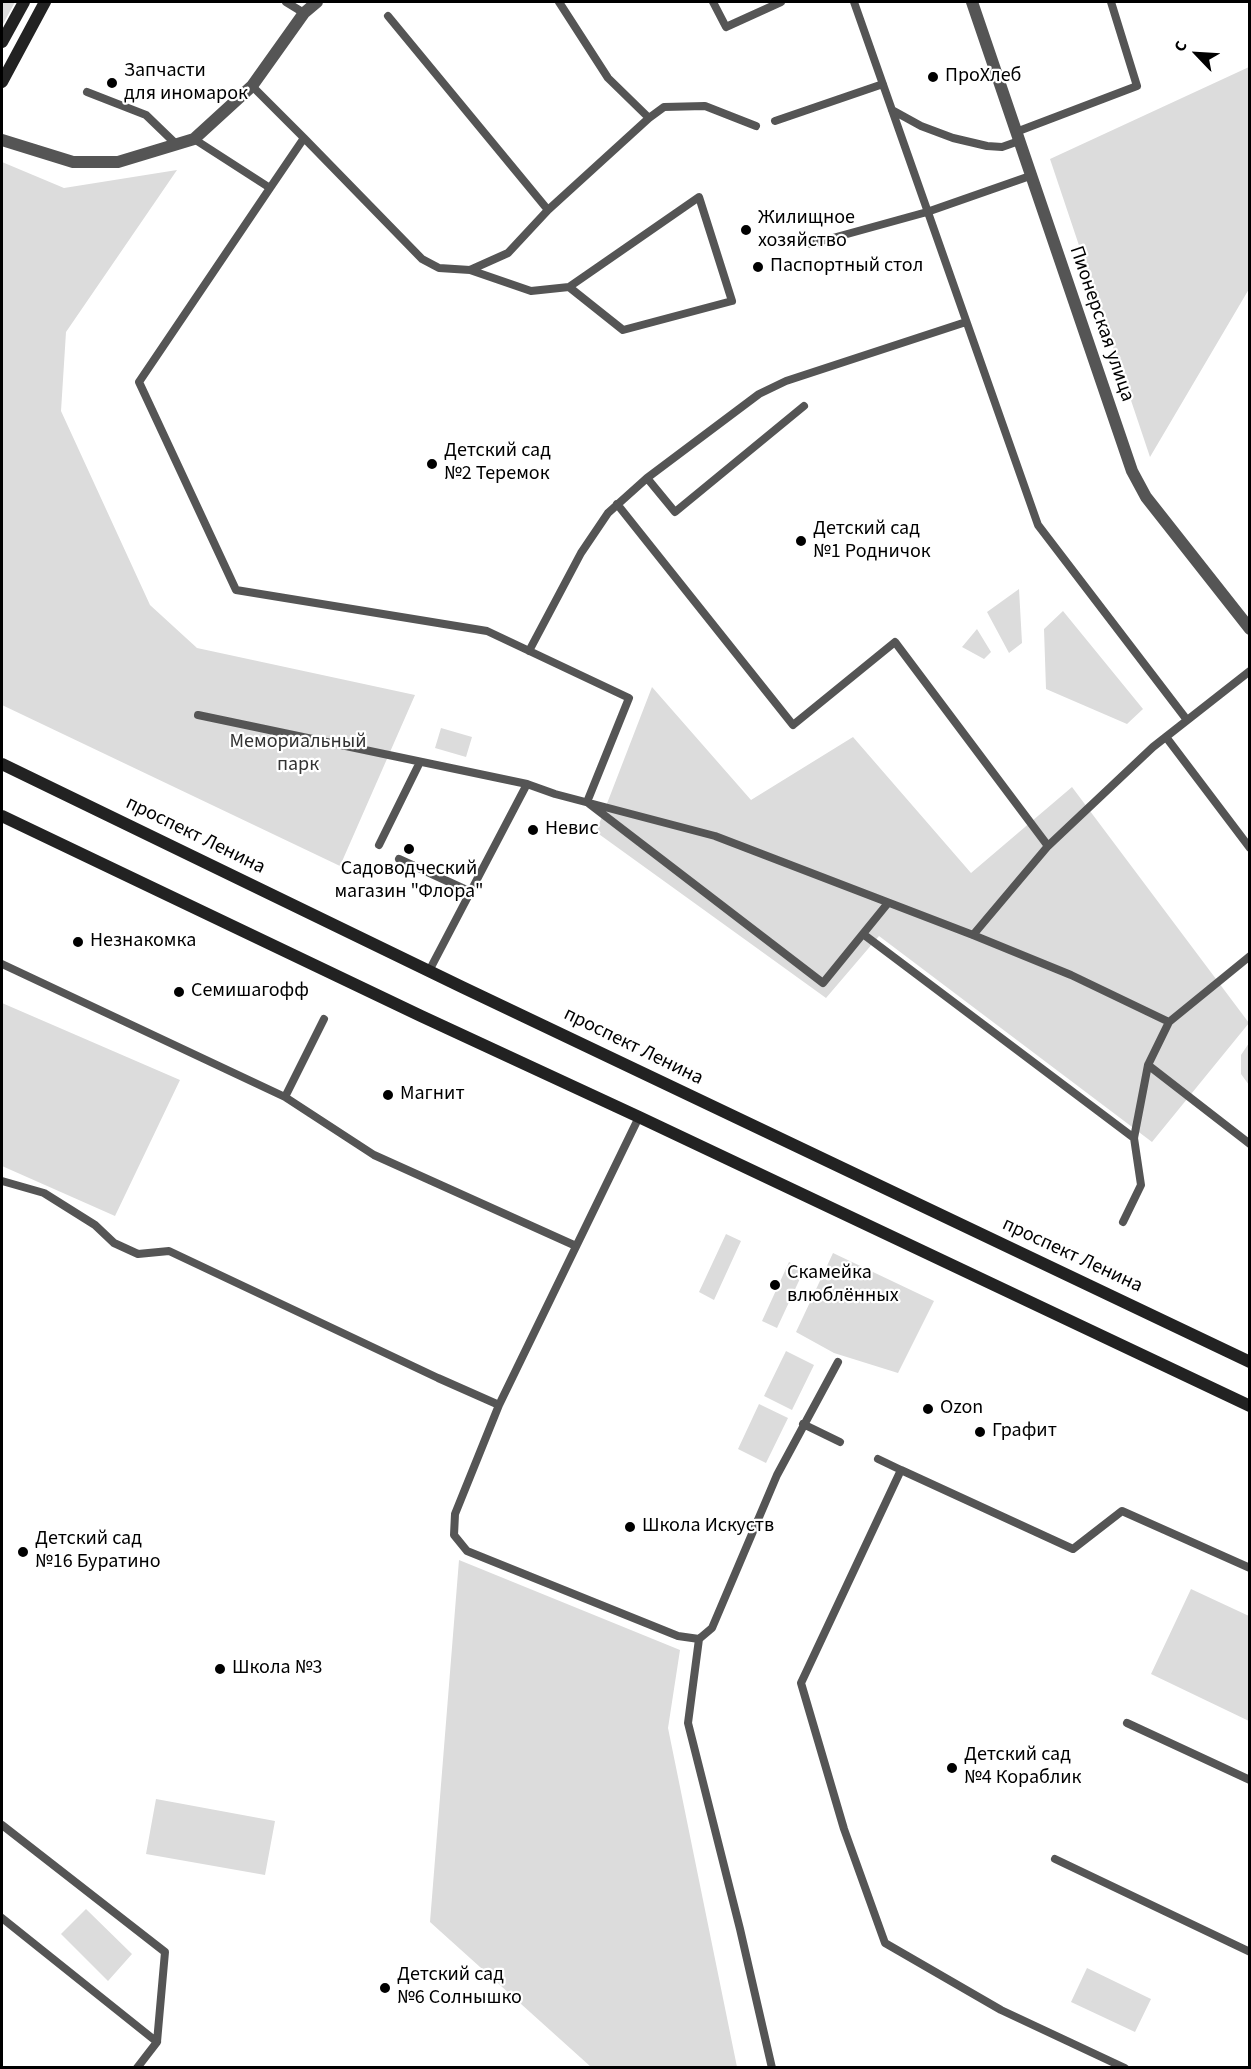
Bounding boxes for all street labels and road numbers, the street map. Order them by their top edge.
street label: Пионерская улица [1063,243,1139,405]
street label: проспект Ленина [121,792,269,880]
street label: проспект Ленина [559,1003,707,1091]
street label: проспект Ленина [998,1213,1146,1299]

